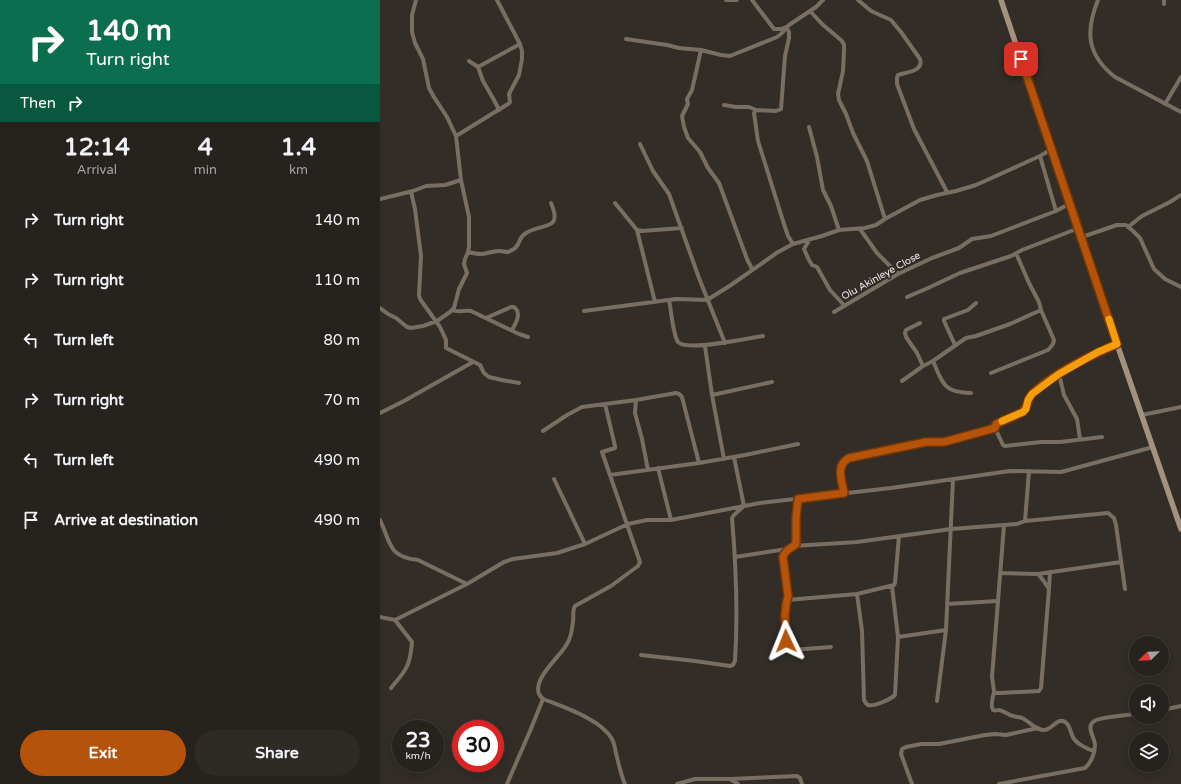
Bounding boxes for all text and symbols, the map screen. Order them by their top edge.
text: 140 m [86,14,172,48]
icon: right [20,16,72,68]
pin [1004,42,1038,76]
text: Turn right [86,48,170,70]
icon: arrive [1010,48,1032,70]
icon: right [64,92,86,114]
text: Then [20,94,56,112]
text: 12:14 [64,133,130,162]
text: 4 [198,133,213,162]
text: 1.4 [280,133,316,162]
text: Arrival [77,162,117,178]
text: min [194,162,217,178]
text: km [289,162,308,178]
icon: right [20,209,42,231]
text: Turn right [54,211,124,229]
text: 140 m [314,211,360,229]
street label: Olu Akinleye Close [839,249,923,303]
icon: right [20,269,42,291]
text: Turn right [54,271,124,289]
text: 110 m [314,271,360,289]
icon: left [20,329,42,351]
text: Turn left [54,331,114,349]
text: 80 m [323,331,360,349]
icon: right [20,389,42,411]
text: Turn right [54,391,124,409]
text: 70 m [323,391,360,409]
icon: left [20,449,42,471]
text: Turn left [54,451,114,469]
text: 490 m [314,451,360,469]
icon: arrive [20,509,42,531]
text: Arrive at destination [54,511,198,529]
text: 490 m [314,511,360,529]
position arrow [765,620,807,662]
north arrow [1129,636,1169,676]
map controls [1129,636,1169,772]
button: sound [1129,684,1169,724]
speed limit sign: 30 [452,720,504,772]
text: 23 [405,729,431,753]
button: Exit [20,730,186,776]
button: Share [194,730,360,776]
button: layers [1129,732,1169,772]
text: km/h [405,750,431,762]

